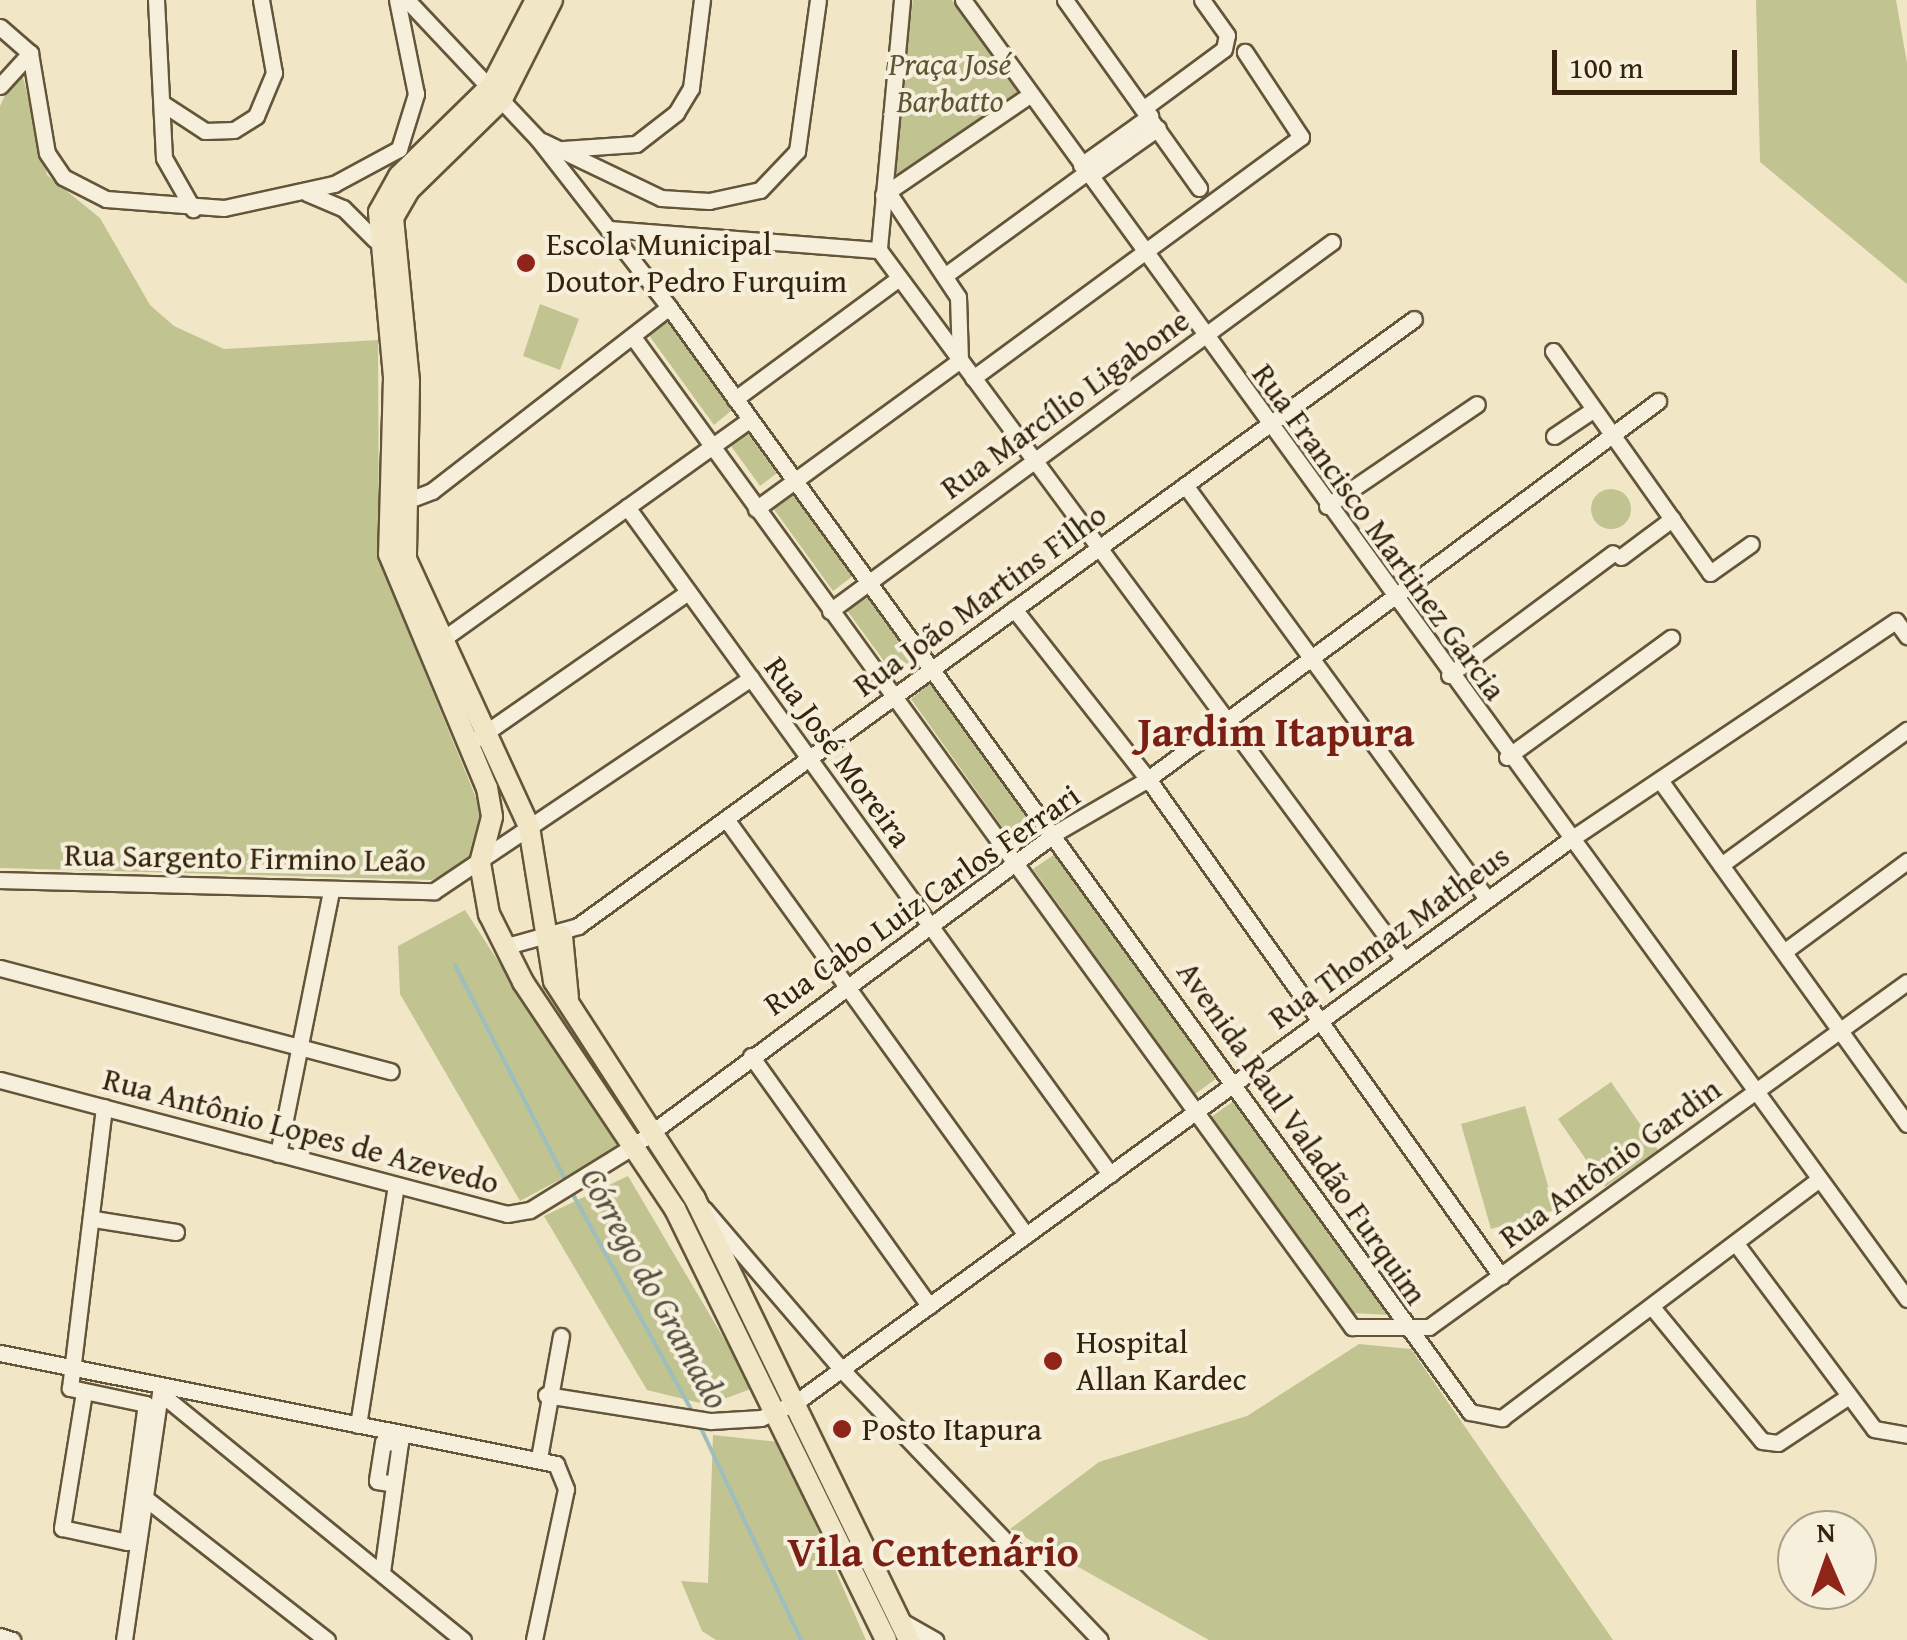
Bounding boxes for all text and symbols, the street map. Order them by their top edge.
scale bar [1557,30,1742,92]
text: 100 m [1569,45,1643,89]
park label: Praça José Barbatto [889,46,1011,121]
place label: Escola Municipal Doutor Pedro Furquim [546,226,847,301]
marker: Escola Municipal Doutor Pedro Furquim [515,252,537,274]
street label: Rua Marcílio Ligabone [933,301,1197,507]
street label: Rua Francisco Martinez Garcia [1244,356,1514,708]
street label: Rua João Martins Filho [846,495,1114,705]
street label: Rua José Moreira [756,649,920,855]
district label: Jardim Itapura [1137,706,1415,756]
street label: Rua Cabo Luiz Carlos Ferrari [757,776,1087,1024]
street label: Rua Sargento Firmino Leão [64,836,426,880]
street label: Rua Thomaz Matheus [1261,837,1517,1037]
street label: Avenida Raul Valadão Furquim [1169,954,1435,1312]
street label: Rua Antônio Lopes de Azevedo [99,1060,503,1202]
street label: Rua Antônio Gardin [1492,1070,1728,1256]
water label: Córrego do Gramado [571,1160,739,1416]
place label: Hospital Allan Kardec [1076,1324,1247,1399]
marker: Hospital Allan Kardec [1040,1348,1066,1374]
place label: Posto Itapura [862,1410,1042,1448]
marker: Posto Itapura [831,1418,853,1440]
north arrow [1777,1510,1877,1610]
text: N [1816,1511,1836,1552]
district label: Vila Centenário [787,1526,1079,1576]

